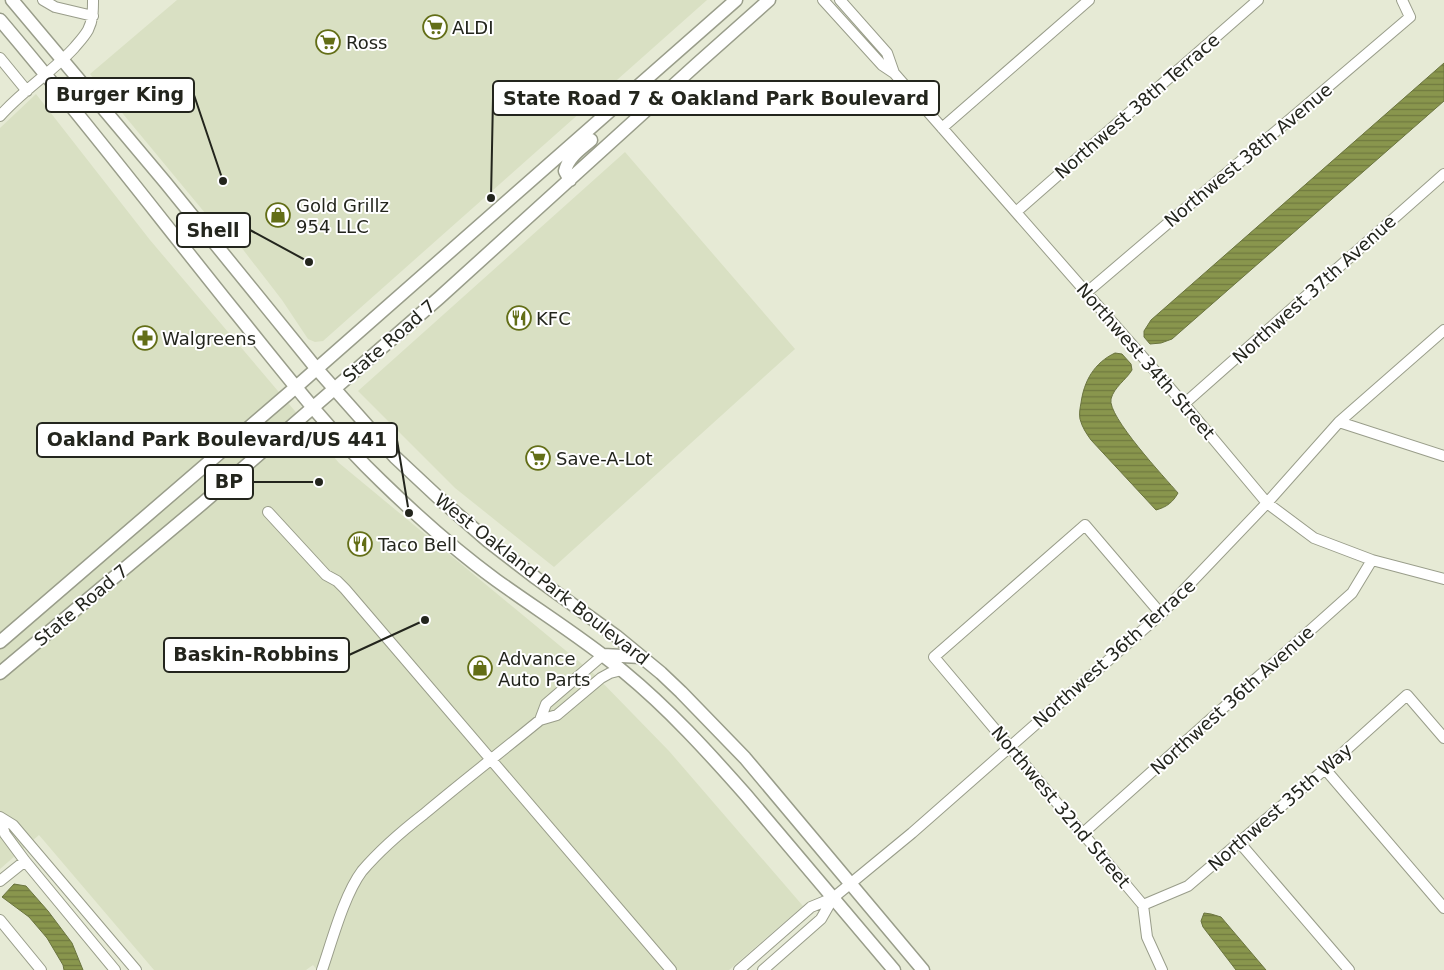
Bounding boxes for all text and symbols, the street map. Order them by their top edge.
supermarket icon: ALDI [422,14,448,40]
place label: ALDI [452,17,494,38]
supermarket icon: Ross [315,29,341,55]
street label: Northwest 38th Terrace [1051,29,1223,183]
place label: Ross [346,32,387,53]
callout: Burger King [46,78,194,112]
street label: Northwest 38th Avenue [1160,79,1336,231]
callout: State Road 7 & Oakland Park Boulevard [493,81,939,115]
text: Burger King [56,83,184,105]
text: State Road 7 & Oakland Park Boulevard [503,87,929,109]
place label: Gold Grillz 954 LLC [296,195,389,237]
shop icon: Gold Grillz 954 LLC [265,202,291,228]
street label: Northwest 37th Avenue [1228,210,1400,368]
callout: Shell [177,213,250,247]
text: Shell [186,219,240,241]
street label: Northwest 34th Street [1072,279,1220,443]
street label: State Road 7 [338,295,440,387]
restaurant icon: KFC [506,305,532,331]
place label: KFC [536,308,571,329]
pharmacy icon: Walgreens [132,325,158,351]
place label: Walgreens [162,328,256,349]
callout: Oakland Park Boulevard/US 441 [37,423,397,457]
text: Oakland Park Boulevard/US 441 [47,428,387,450]
supermarket icon: Save-A-Lot [525,445,551,471]
place label: Save-A-Lot [556,448,652,469]
callout: BP [205,465,253,499]
text: BP [215,470,243,492]
street label: West Oakland Park Boulevard [431,489,653,669]
restaurant icon: Taco Bell [347,531,373,557]
place label: Taco Bell [377,534,457,555]
street label: State Road 7 [30,560,132,650]
street label: Northwest 36th Terrace [1029,575,1199,731]
street label: Northwest 36th Avenue [1146,621,1318,779]
callout: Baskin-Robbins [164,638,349,672]
text: Baskin-Robbins [173,643,339,665]
place label: Advance Auto Parts [498,648,590,690]
shop icon: Advance Auto Parts [467,655,493,681]
street label: Northwest 32nd Street [987,722,1135,892]
street label: Northwest 35th Way [1204,739,1356,875]

